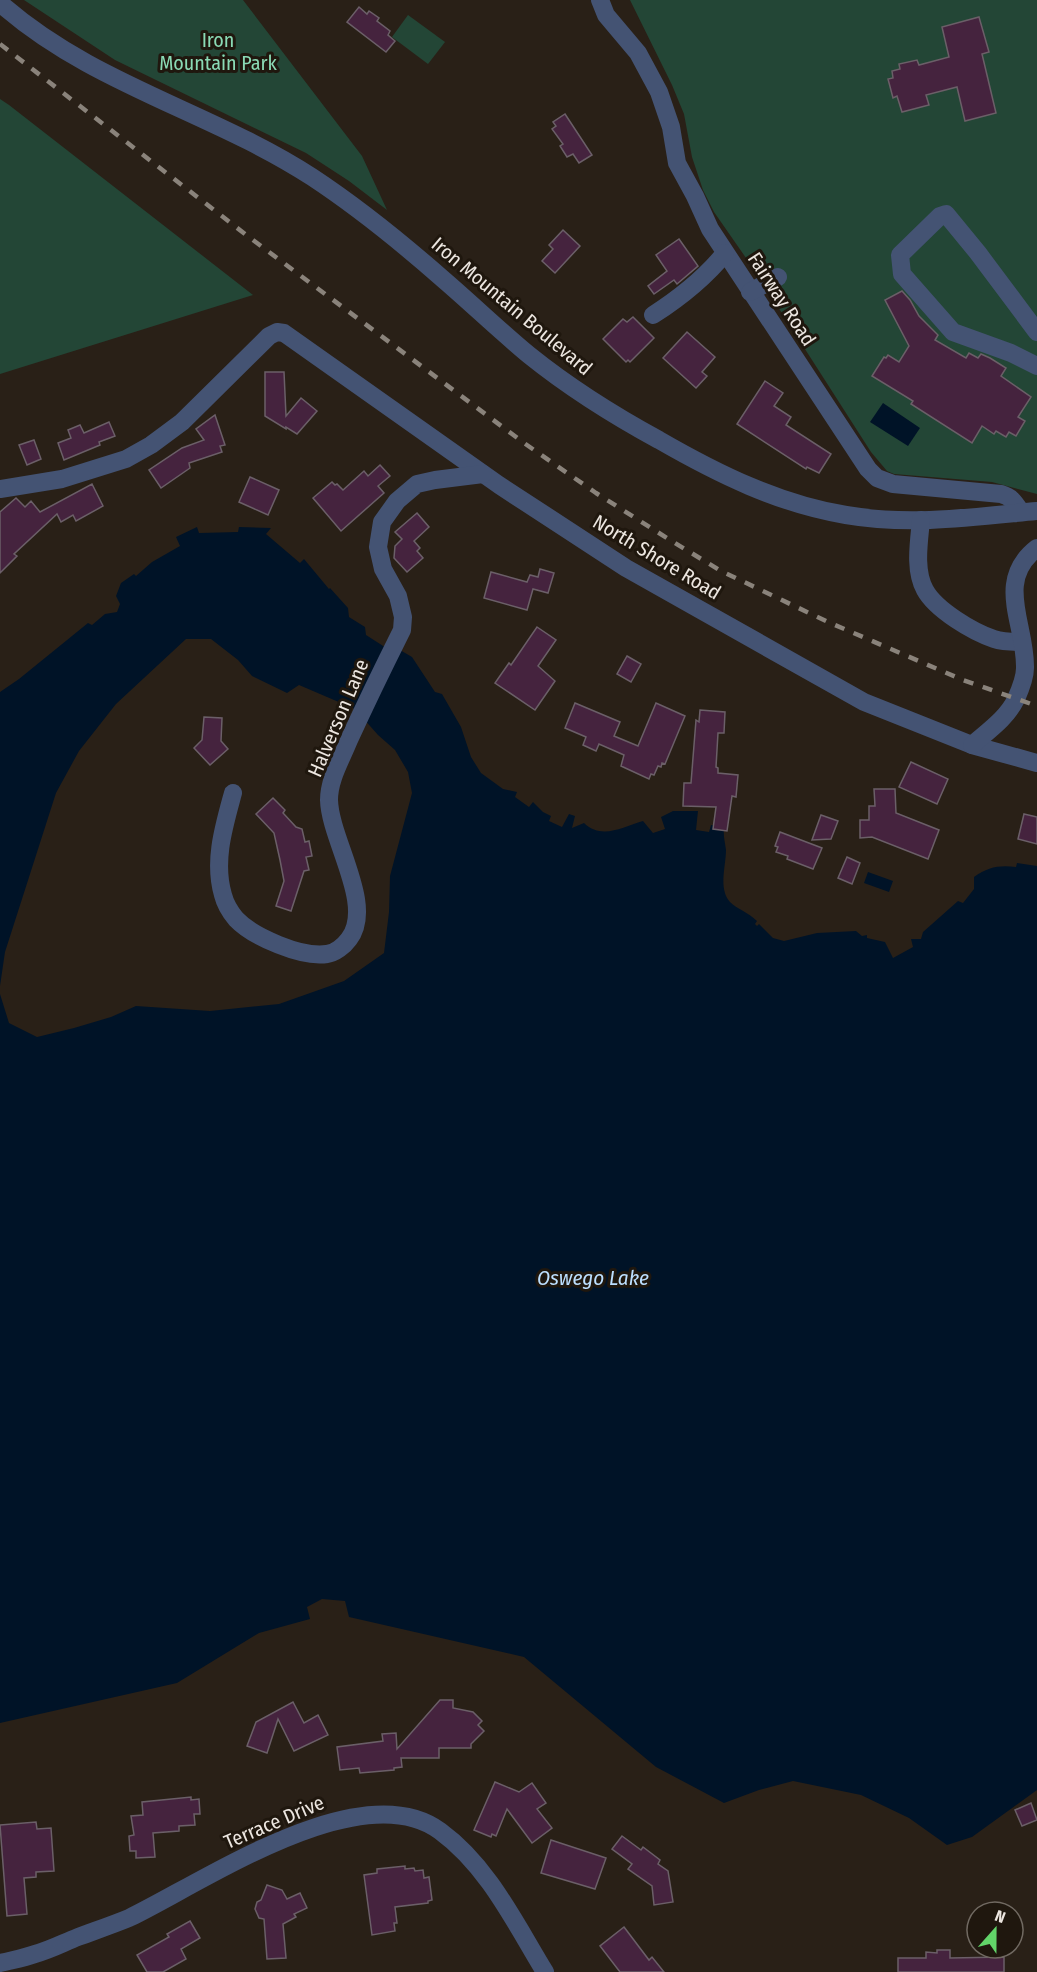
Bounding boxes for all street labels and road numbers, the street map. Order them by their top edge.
street label: Iron Mountain Boulevard [427,232,597,380]
street label: Fairway Road [743,248,821,350]
street label: North Shore Road [589,509,725,605]
street label: Halverson Lane [302,656,374,780]
street label: Terrace Drive [220,1790,328,1854]

